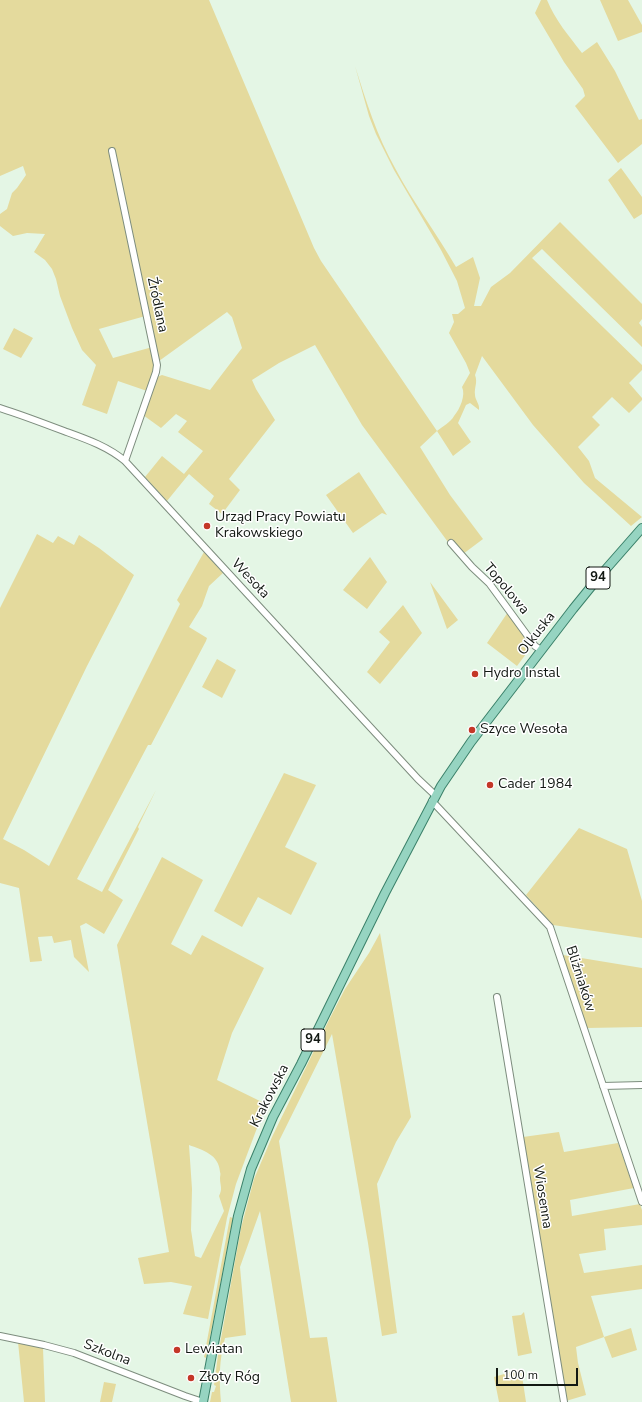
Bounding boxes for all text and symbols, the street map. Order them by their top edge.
street label: Źródlana [143,276,171,334]
place label: Urząd Pracy Powiatu Krakowskiego [215,510,346,542]
marker: Urząd Pracy Powiatu Krakowskiego [202,521,212,531]
street label: Wesoła [227,556,273,602]
street label: Topolowa [480,560,532,618]
road number: 94 [586,567,610,589]
street label: Olkuska [515,609,559,659]
place label: Hydro Instal [483,666,560,682]
marker: Hydro Instal [470,669,480,679]
place label: Szyce Wesoła [480,722,568,738]
marker: Szyce Wesoła [467,725,477,735]
place label: Cader 1984 [498,777,572,793]
marker: Cader 1984 [485,780,495,790]
street label: Bliźniaków [561,944,599,1014]
road number: 94 [301,1029,325,1051]
street label: Krakowska [247,1062,293,1130]
street label: Wiosenna [529,1164,555,1230]
street label: Szkolna [81,1336,133,1370]
place label: Lewiatan [185,1342,243,1358]
marker: Lewiatan [172,1345,182,1355]
scale bar [498,1360,580,1386]
text: 100 m [503,1367,538,1383]
place label: Złoty Róg [199,1370,260,1386]
marker: Złoty Róg [186,1373,196,1383]

